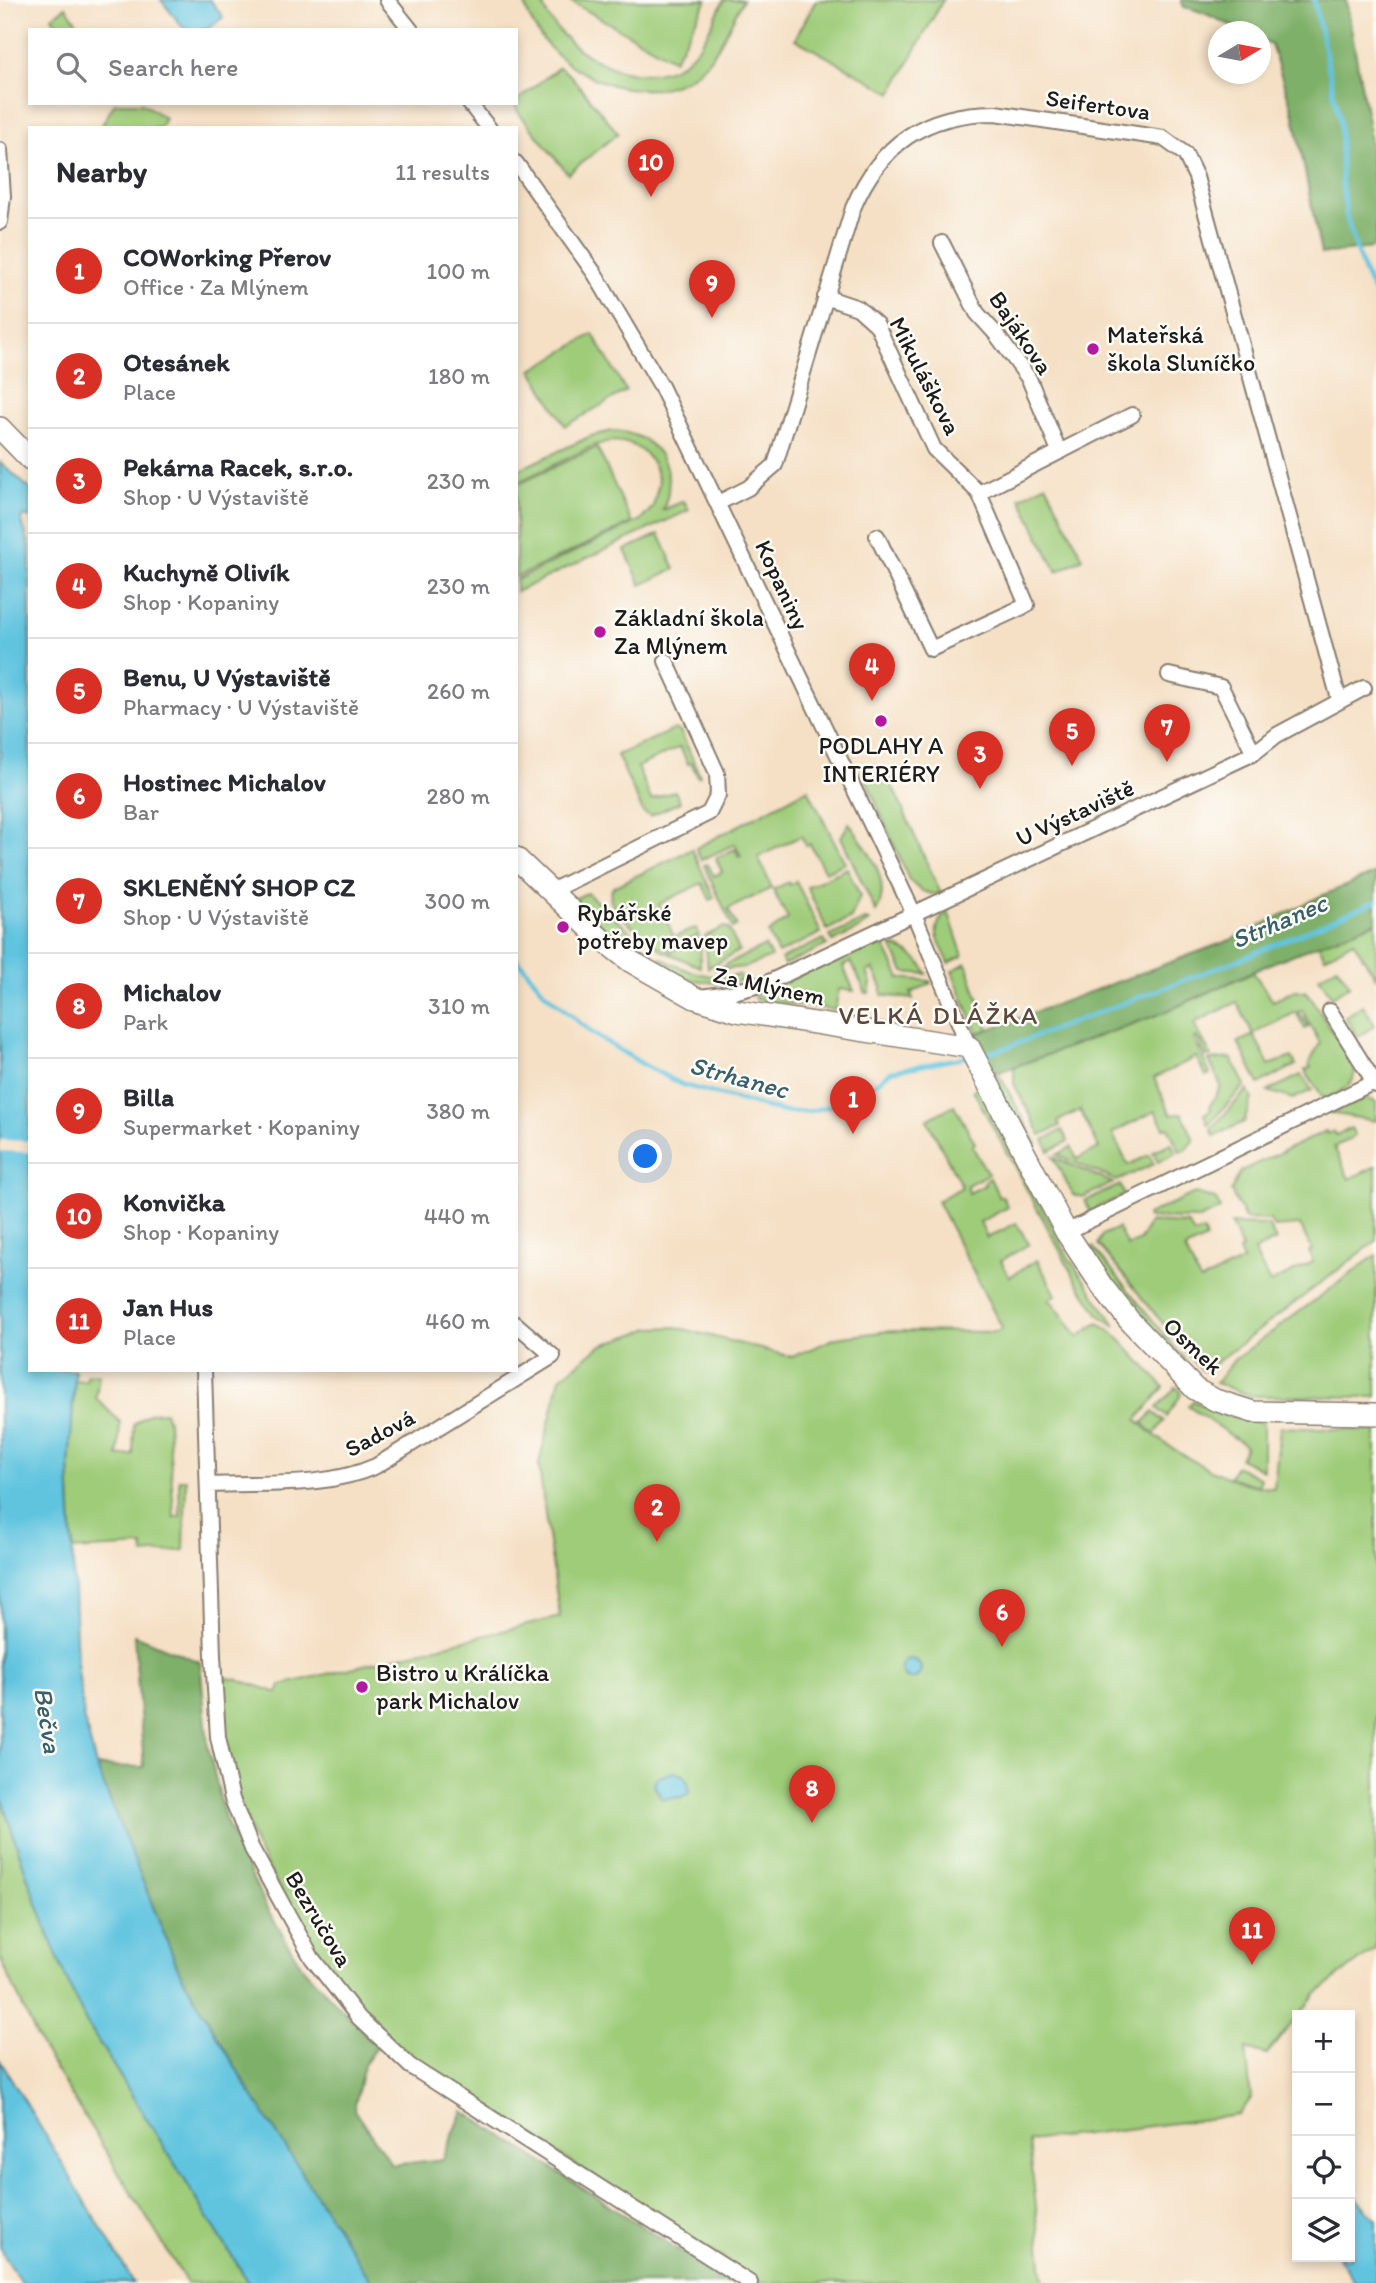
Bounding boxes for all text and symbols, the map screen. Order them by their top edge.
north arrow [1208,21,1271,84]
search box [28,28,518,105]
icon: search [52,48,90,86]
text: Search here [108,51,238,83]
street label: Seifertova [1044,83,1152,126]
pin: 10 [628,139,674,197]
text: Nearby [56,153,147,190]
text: 11 results [395,158,490,186]
text: COWorking Přerov [123,241,331,273]
text: 1 [74,257,84,285]
text: 100 m [426,257,490,285]
pin: 9 [689,260,735,318]
text: Office · Za Mlýnem [123,273,309,301]
street label: Bajákova [983,285,1060,380]
street label: Mikuláškova [883,312,968,440]
place label: Mateřská škola Sluníčko [1107,320,1255,377]
marker: Mateřská škola Sluníčko [1085,341,1101,357]
text: Otesánek [123,346,230,378]
text: 2 [73,362,85,390]
text: 180 m [428,362,490,390]
text: Place [123,378,176,406]
text: Pekárna Racek, s.r.o. [123,451,353,483]
text: 3 [73,467,85,495]
text: 230 m [427,467,490,495]
text: Shop · U Výstaviště [123,483,309,511]
street label: Kopaniny [749,535,816,634]
text: Kuchyně Olivík [123,556,289,588]
text: 4 [72,572,86,600]
text: 230 m [427,572,490,600]
text: Shop · Kopaniny [123,588,279,616]
place label: Základní škola Za Mlýnem [614,603,764,660]
marker: Základní škola Za Mlýnem [592,624,608,640]
pin: 4 [849,643,895,701]
text: Benu, U Výstaviště [123,661,331,693]
text: 5 [73,677,85,705]
text: 260 m [427,677,490,705]
text: Pharmacy · U Výstaviště [123,693,359,721]
pin: 7 [1144,704,1190,762]
pin: 5 [1049,708,1095,766]
marker: PODLAHY A INTERIÉRY [873,713,889,729]
place label: PODLAHY A INTERIÉRY [819,731,943,788]
pin: 3 [957,731,1003,789]
text: Hostinec Michalov [123,766,326,798]
street label: U Výstaviště [1011,773,1138,853]
text: 6 [73,782,85,810]
text: 280 m [427,782,490,810]
text: Bar [123,798,159,826]
text: SKLENĚNÝ SHOP CZ [123,871,355,903]
water label: Strhanec [1227,886,1333,955]
text: 7 [73,887,85,915]
text: 300 m [425,887,490,915]
place label: Rybářské potřeby mavep [577,898,728,955]
text: Shop · U Výstaviště [123,903,309,931]
marker: Rybářské potřeby mavep [555,919,571,935]
street label: Za Mlýnem [711,960,828,1011]
text: Michalov [123,976,221,1008]
text: 8 [73,992,85,1020]
text: 310 m [428,992,490,1020]
district label: VELKÁ DLÁŽKA [839,999,1039,1031]
text: Park [123,1008,168,1036]
water label: Strhanec [686,1049,794,1106]
pin: 1 [830,1076,876,1134]
text: Billa [123,1081,174,1113]
text: 9 [73,1097,85,1125]
text: 380 m [426,1097,490,1125]
text: Supermarket · Kopaniny [123,1113,360,1141]
your location [628,1139,662,1173]
text: Konvička [123,1186,225,1218]
text: 10 [67,1202,91,1230]
text: 440 m [424,1202,490,1230]
text: Shop · Kopaniny [123,1218,279,1246]
text: Jan Hus [123,1291,213,1323]
text: 11 [68,1307,90,1335]
text: 460 m [425,1307,490,1335]
street label: Osmek [1157,1311,1230,1381]
text: Place [123,1323,176,1351]
street label: Sadová [340,1402,420,1463]
pin: 2 [634,1484,680,1542]
pin: 6 [979,1589,1025,1647]
place label: Bistro u Králíčka park Michalov [376,1658,550,1715]
marker: Bistro u Králíčka park Michalov [354,1679,370,1695]
water label: Bečva [27,1685,69,1756]
pin: 8 [789,1765,835,1823]
street label: Bezručova [279,1865,360,1973]
pin: 11 [1229,1907,1275,1965]
map controls [1292,2010,1355,2262]
button: + [1292,2010,1355,2073]
button: − [1292,2073,1355,2136]
button: locate [1292,2136,1355,2199]
button: layers [1292,2199,1355,2262]

